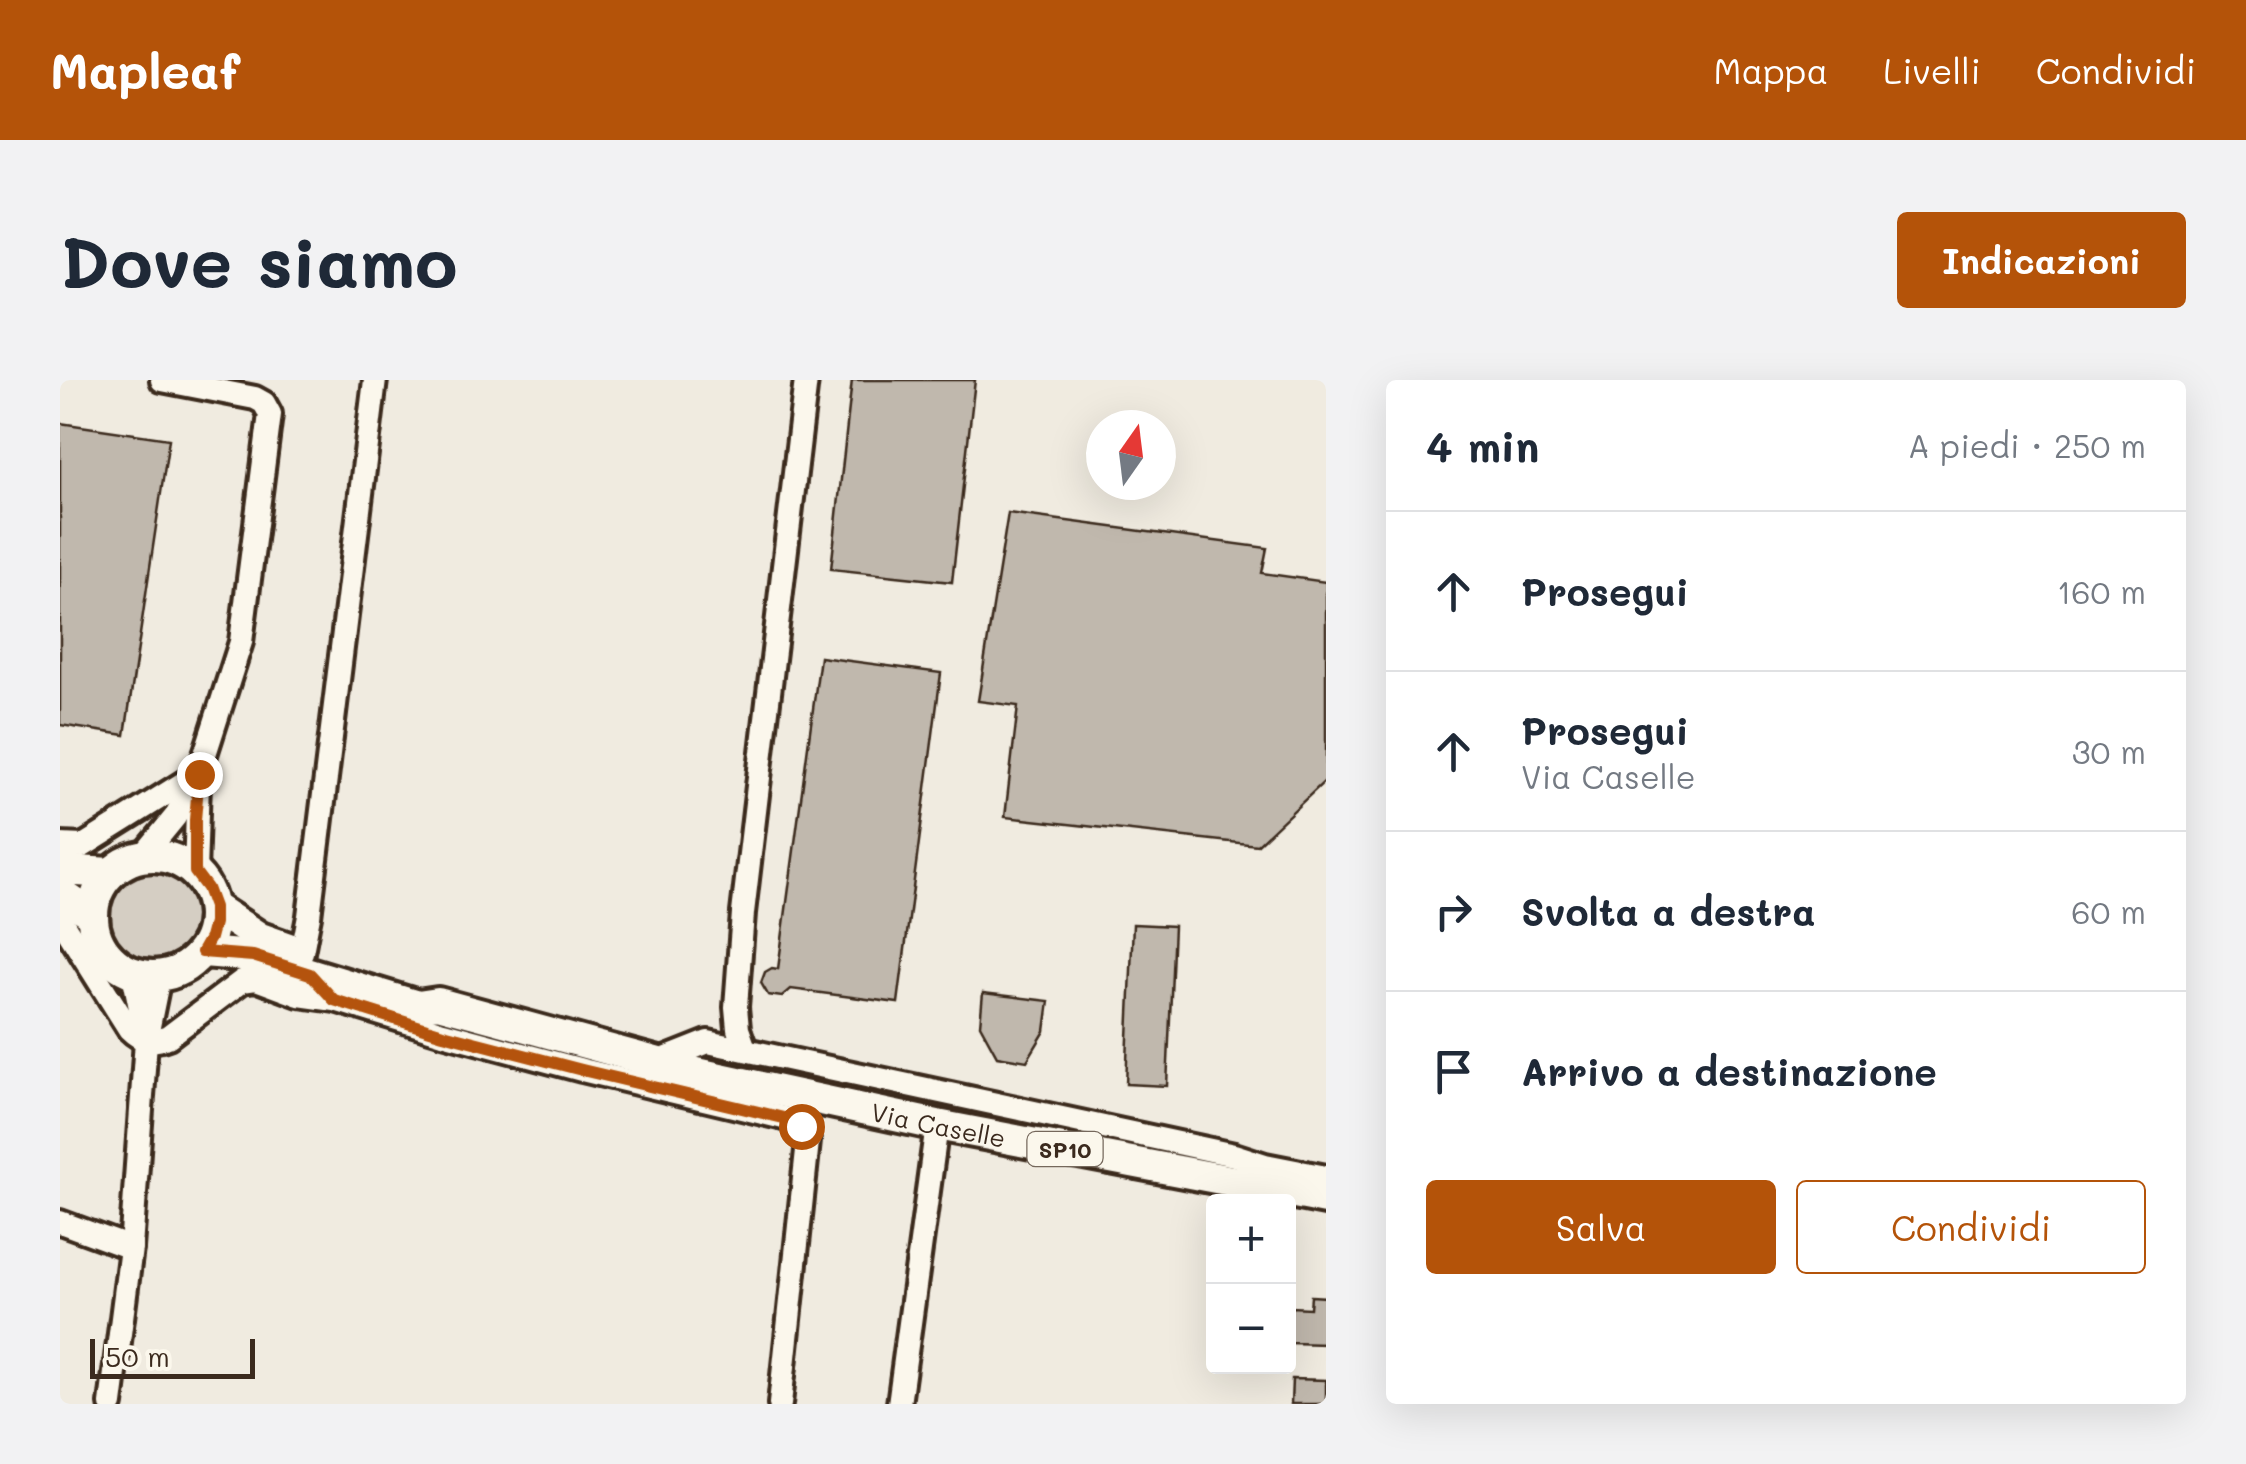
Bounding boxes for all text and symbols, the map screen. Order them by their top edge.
text: Mapleaf [50,39,240,101]
text: Mappa [1714,47,1828,93]
text: Livelli [1883,47,1981,93]
text: Condividi [2036,47,2196,93]
button: Indicazioni [1897,212,2186,308]
text: Dove siamo [60,214,458,306]
north arrow [1086,410,1176,500]
text: 4 min [1426,418,1539,473]
text: A piedi · 250 m [1908,424,2146,466]
icon: ahead [1426,564,1481,619]
text: Prosegui [1521,566,1689,616]
text: 160 m [2057,570,2146,612]
text: Prosegui [1521,705,1689,755]
icon: ahead [1426,724,1481,779]
text: 30 m [2072,730,2146,772]
route end [177,752,223,798]
text: Via Caselle [1521,755,1696,797]
icon: right [1426,884,1481,939]
text: Svolta a destra [1521,886,1815,936]
text: 60 m [2071,890,2146,932]
icon: arrive [1426,1044,1481,1099]
text: Arrivo a destinazione [1521,1046,1937,1096]
street label: Via Caselle [868,1095,1008,1154]
route start [779,1104,825,1150]
road number: SP10 [1028,1132,1102,1166]
button: Salva [1426,1180,1776,1274]
button: Condividi [1796,1180,2146,1274]
map controls [1206,1194,1296,1374]
button: + [1206,1194,1296,1284]
button: − [1206,1284,1296,1374]
scale bar [90,1334,255,1378]
text: 50 m [105,1338,170,1374]

